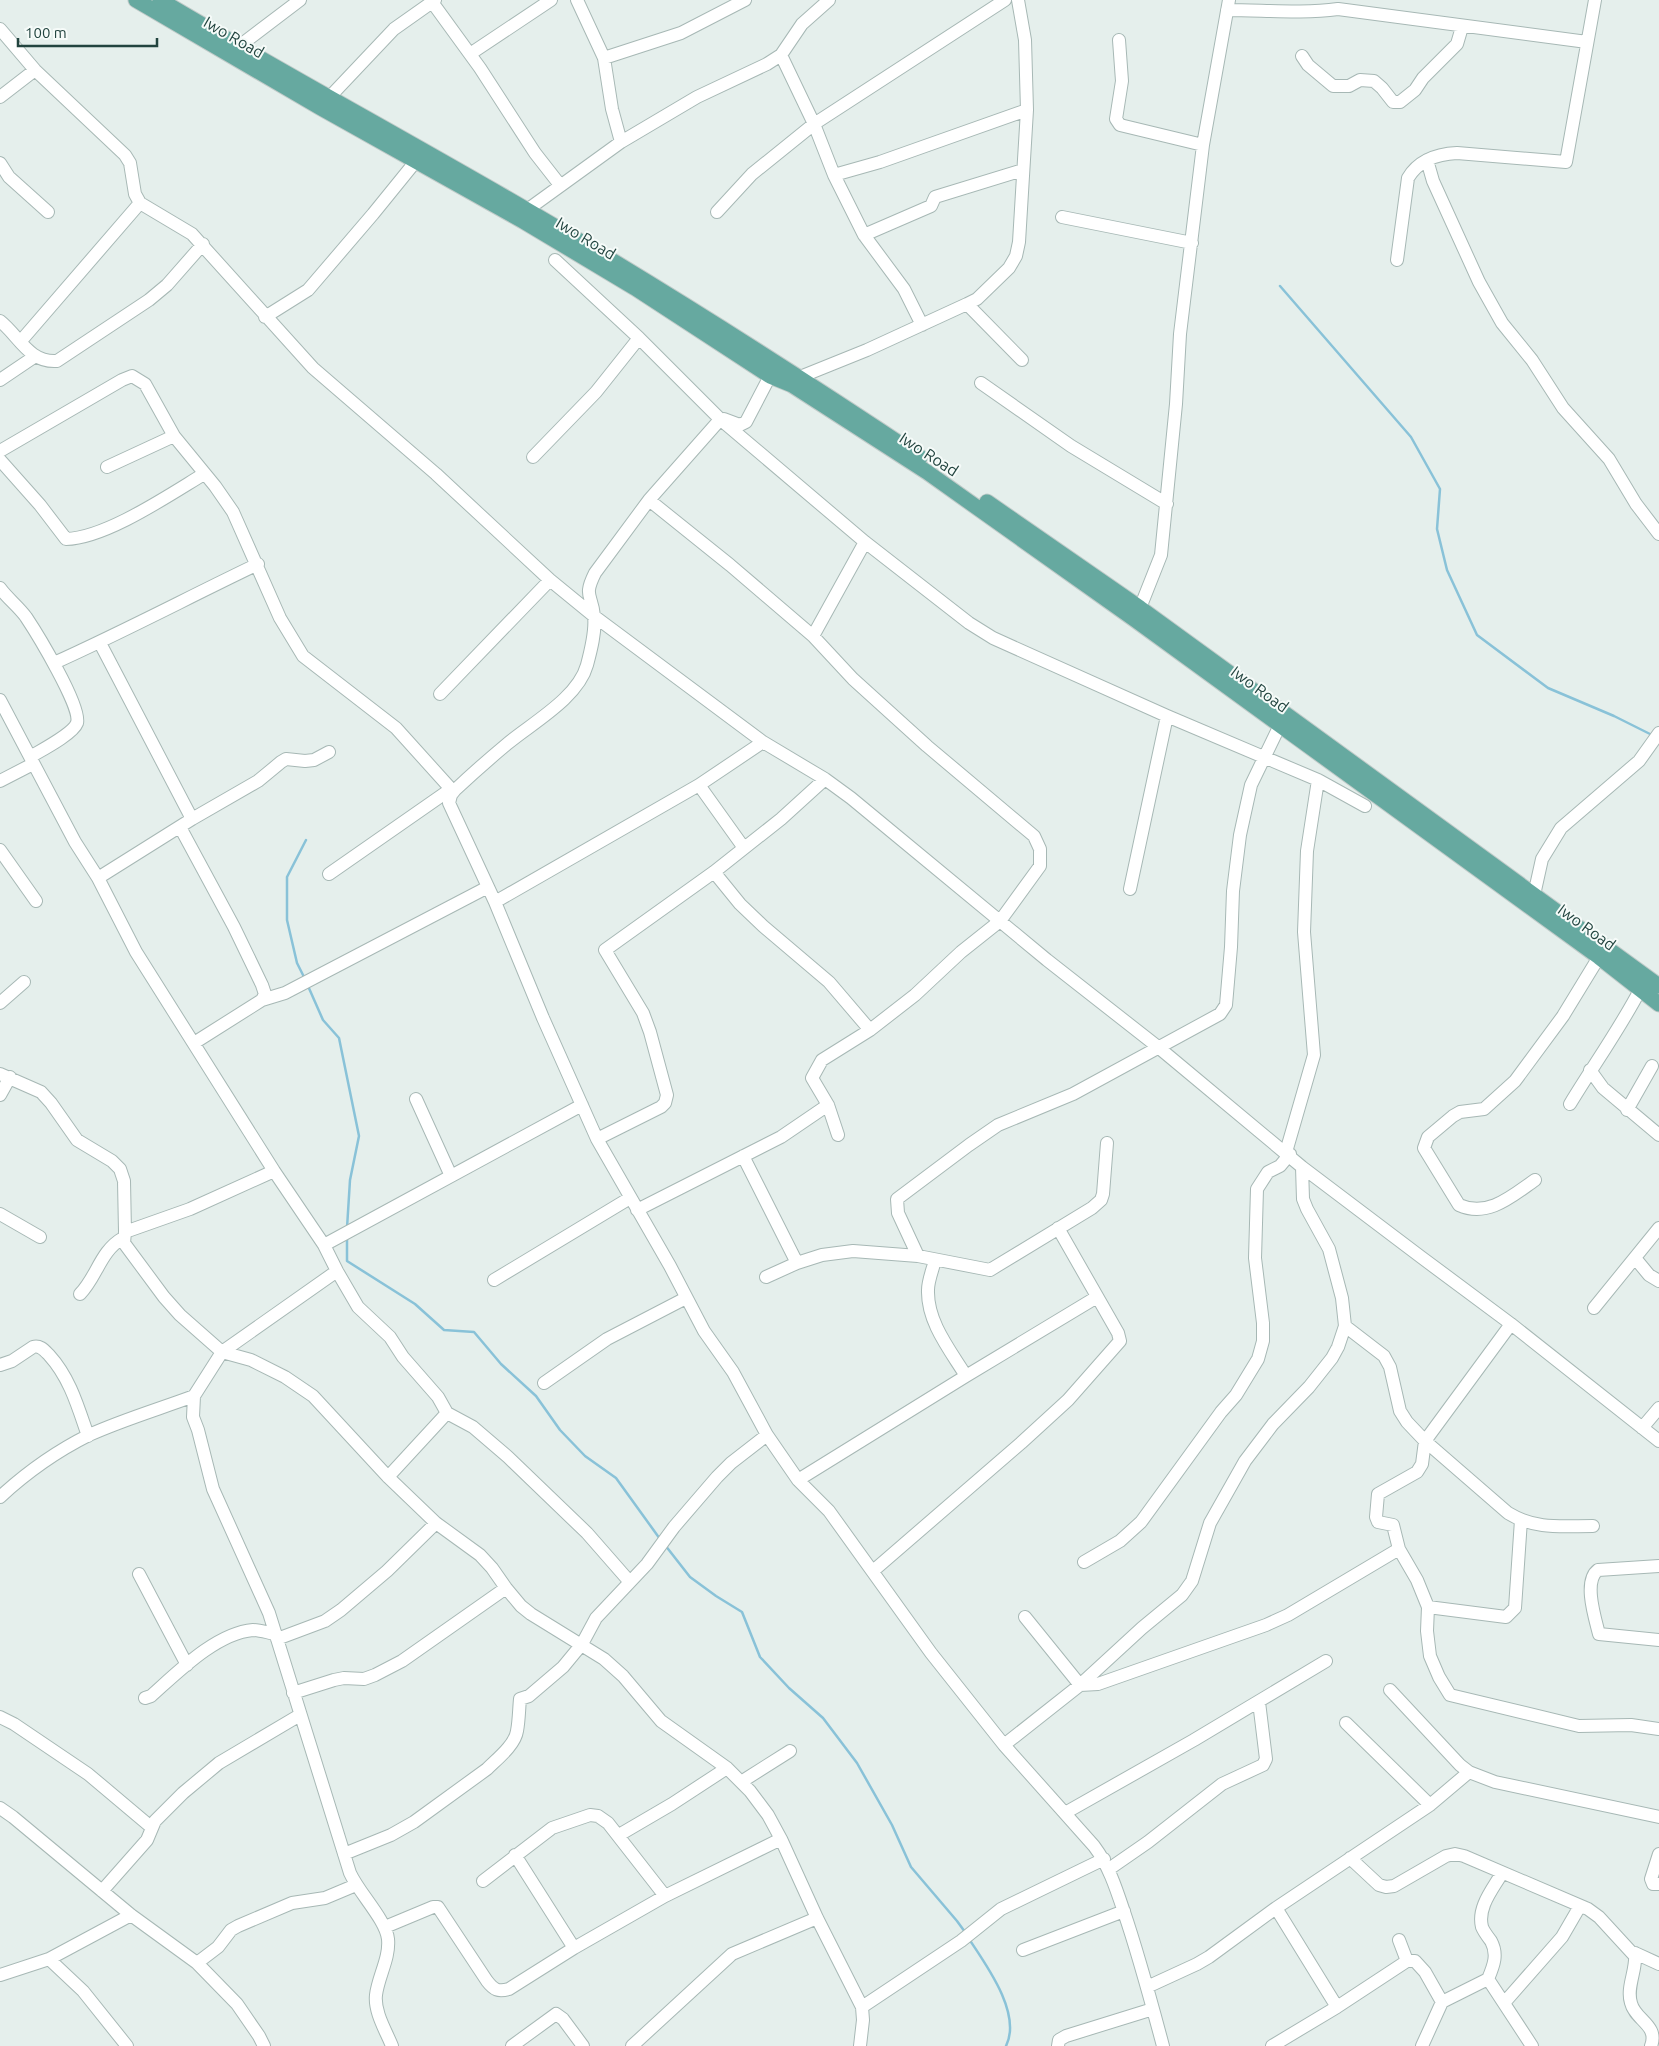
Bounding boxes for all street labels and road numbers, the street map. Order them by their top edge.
street label: Iwo Road [201,13,267,61]
street label: Iwo Road [553,213,619,263]
street label: Iwo Road [896,428,962,480]
street label: Iwo Road [1228,662,1292,716]
street label: Iwo Road [1555,900,1619,954]

